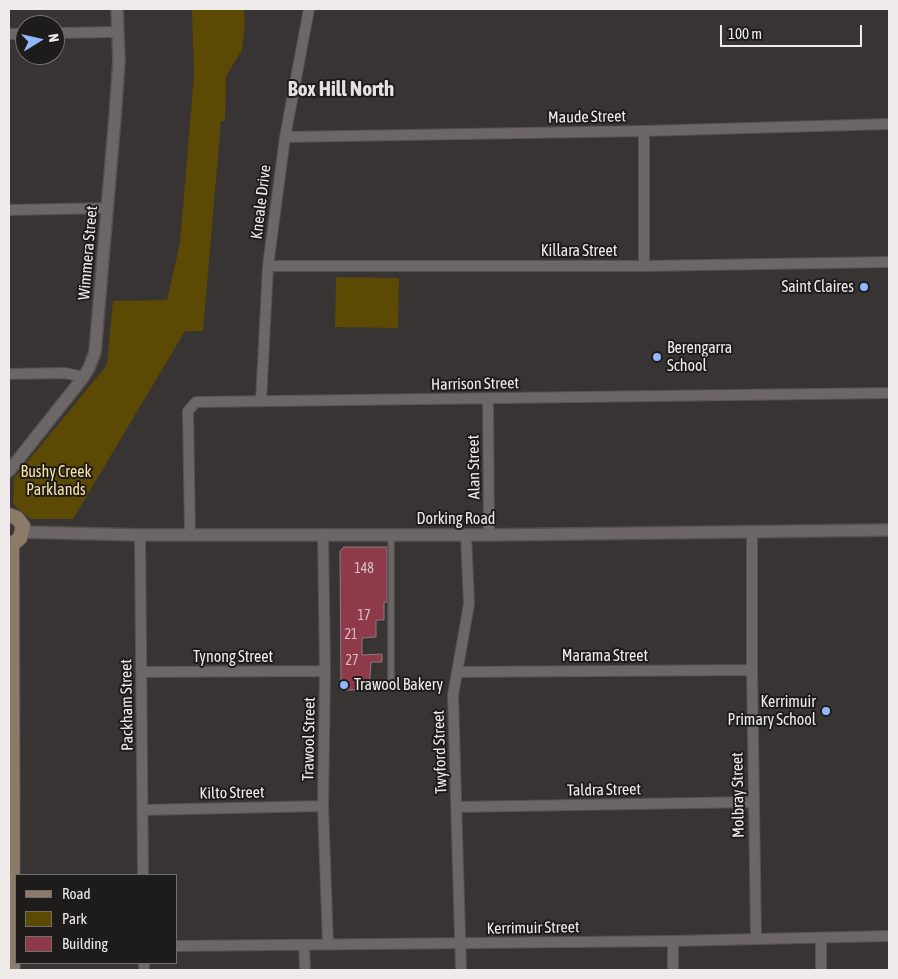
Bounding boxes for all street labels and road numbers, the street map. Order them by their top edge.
street label: Maude Street [548,107,626,127]
street label: Kneale Drive [247,164,275,240]
street label: Wimmera Street [74,205,102,301]
street label: Killara Street [541,241,617,261]
street label: Harrison Street [431,374,519,394]
street label: Alan Street [464,435,484,499]
street label: Dorking Road [417,509,495,529]
street label: Marama Street [562,646,648,666]
street label: Tynong Street [193,647,273,667]
street label: Packham Street [117,659,137,751]
street label: Trawool Street [299,697,319,781]
street label: Twyford Street [429,710,451,794]
street label: Molbray Street [728,752,748,838]
street label: Taldra Street [567,780,641,800]
street label: Kilto Street [199,783,265,803]
street label: Kerrimuir Street [486,918,580,938]

